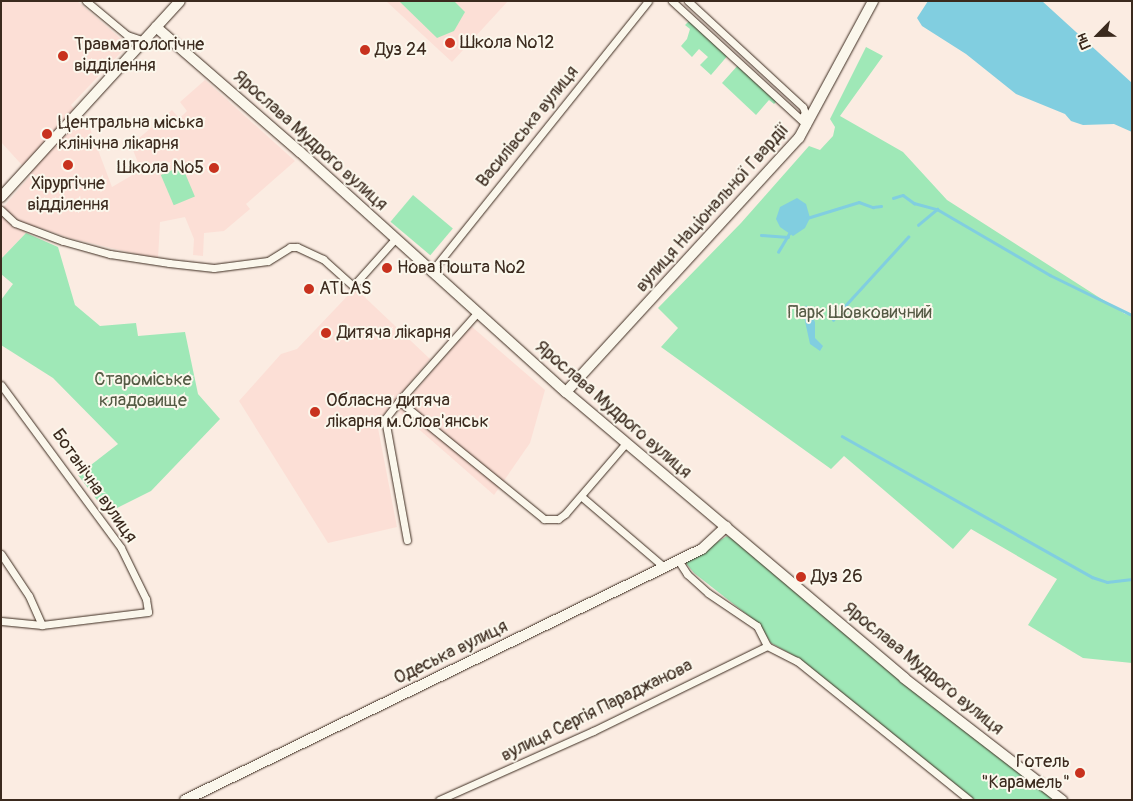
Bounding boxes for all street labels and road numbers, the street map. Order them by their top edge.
street label: Василівська вулиця [472,62,584,192]
street label: Ярослава Мудрого вулиця [229,66,391,216]
street label: вулиця Національної Гвардії [631,119,795,297]
street label: Ярослава Мудрого вулиця [531,336,695,484]
street label: Ботанічна вулиця [47,425,141,547]
street label: Ярослава Мудрого вулиця [839,598,1007,740]
street label: Одеська вулиця [391,616,511,690]
street label: вулиця Сергія Параджанова [498,655,696,767]

